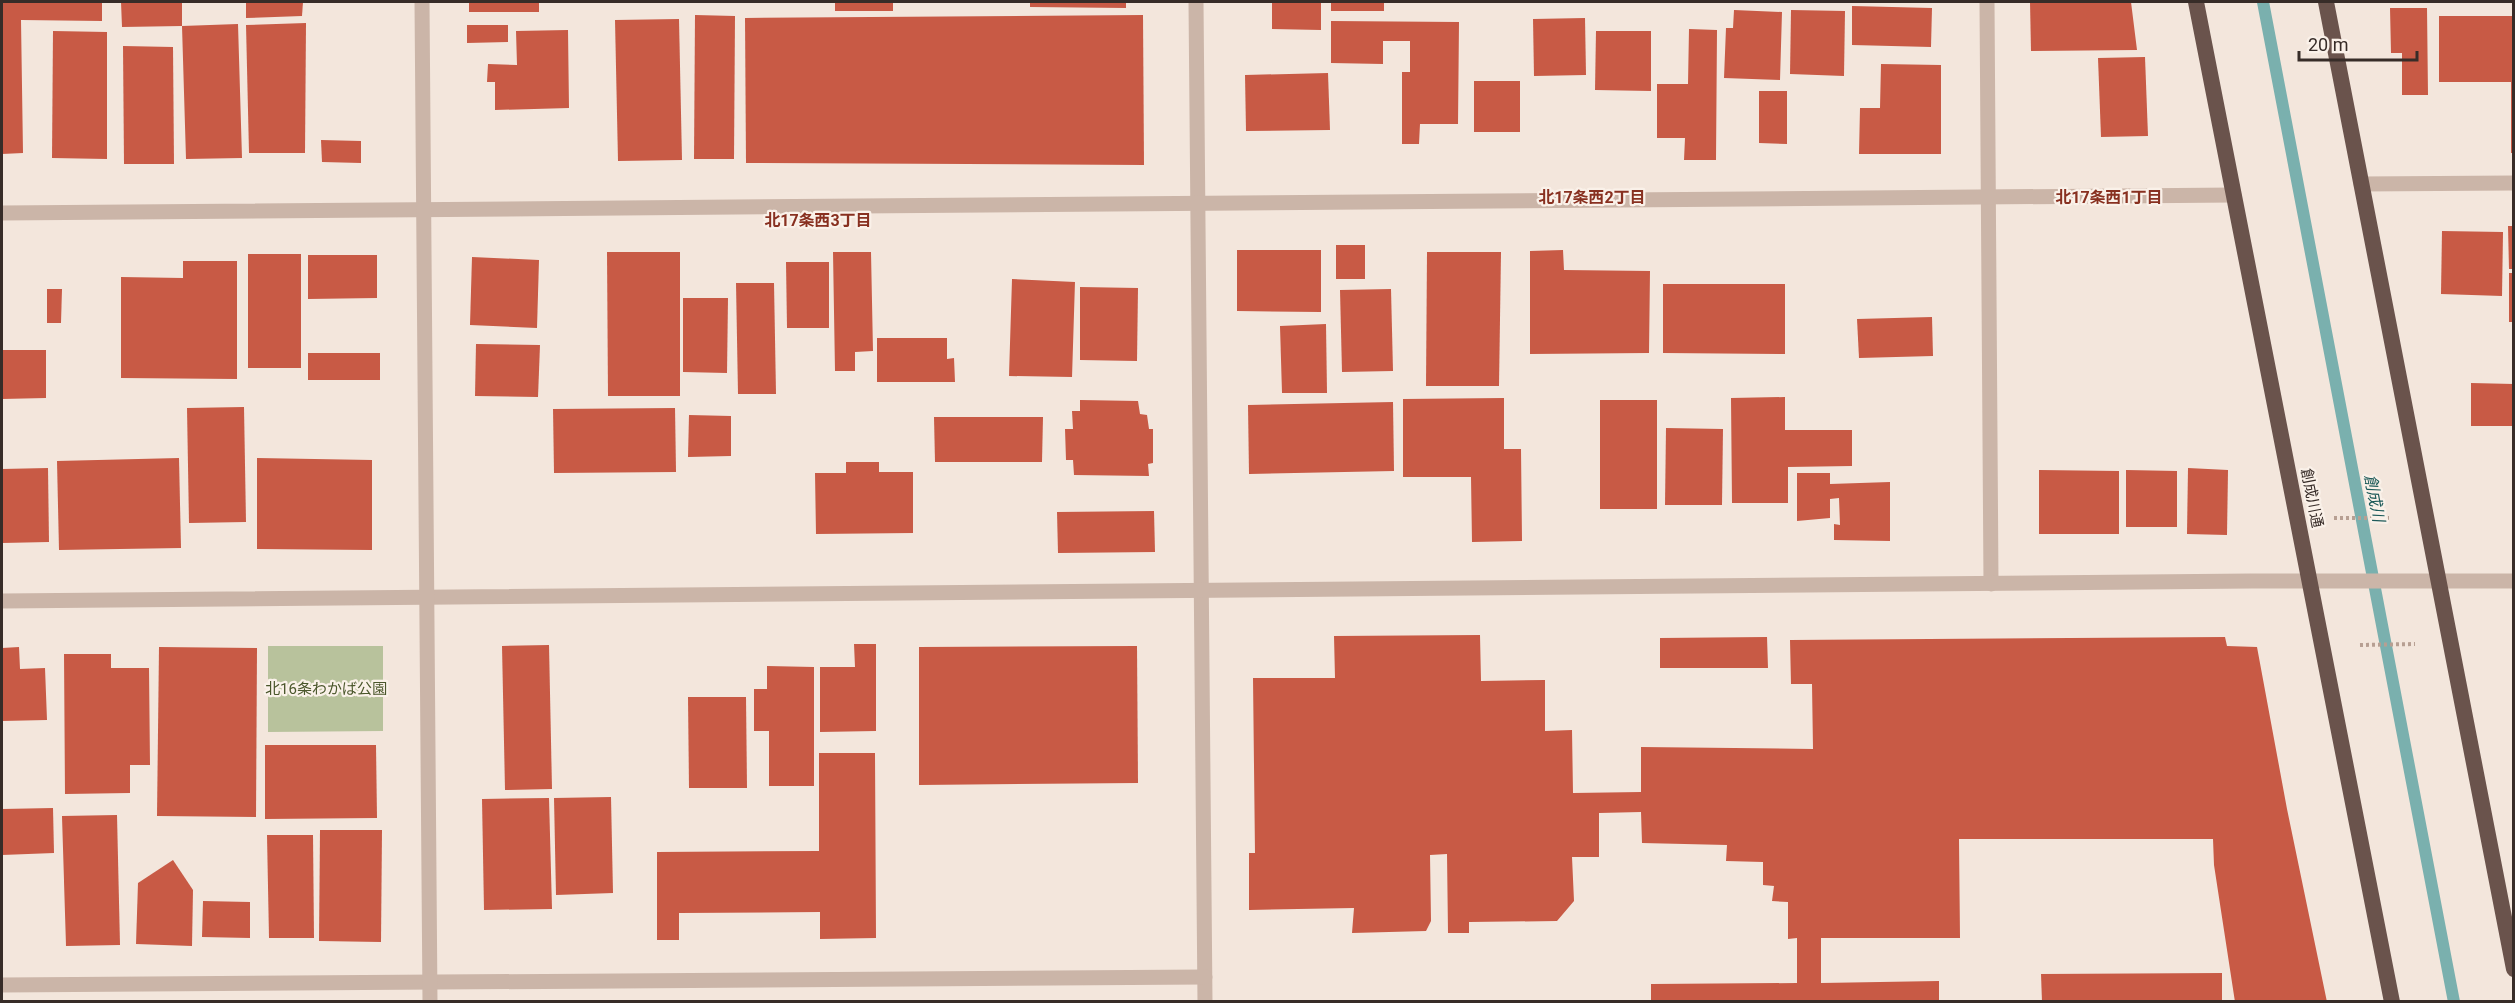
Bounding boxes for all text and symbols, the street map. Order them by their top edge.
scale bar [2299,24,2418,62]
text: 20 m [2308,34,2348,55]
district label: 北17条西2丁目 [1538,188,1646,207]
district label: 北17条西1丁目 [2055,188,2163,207]
district label: 北17条西3丁目 [764,211,872,230]
street label: 創成川通 [2297,467,2327,529]
water label: 創成川 [2361,473,2389,525]
park label: 北16条わかば公園 [265,680,387,698]

